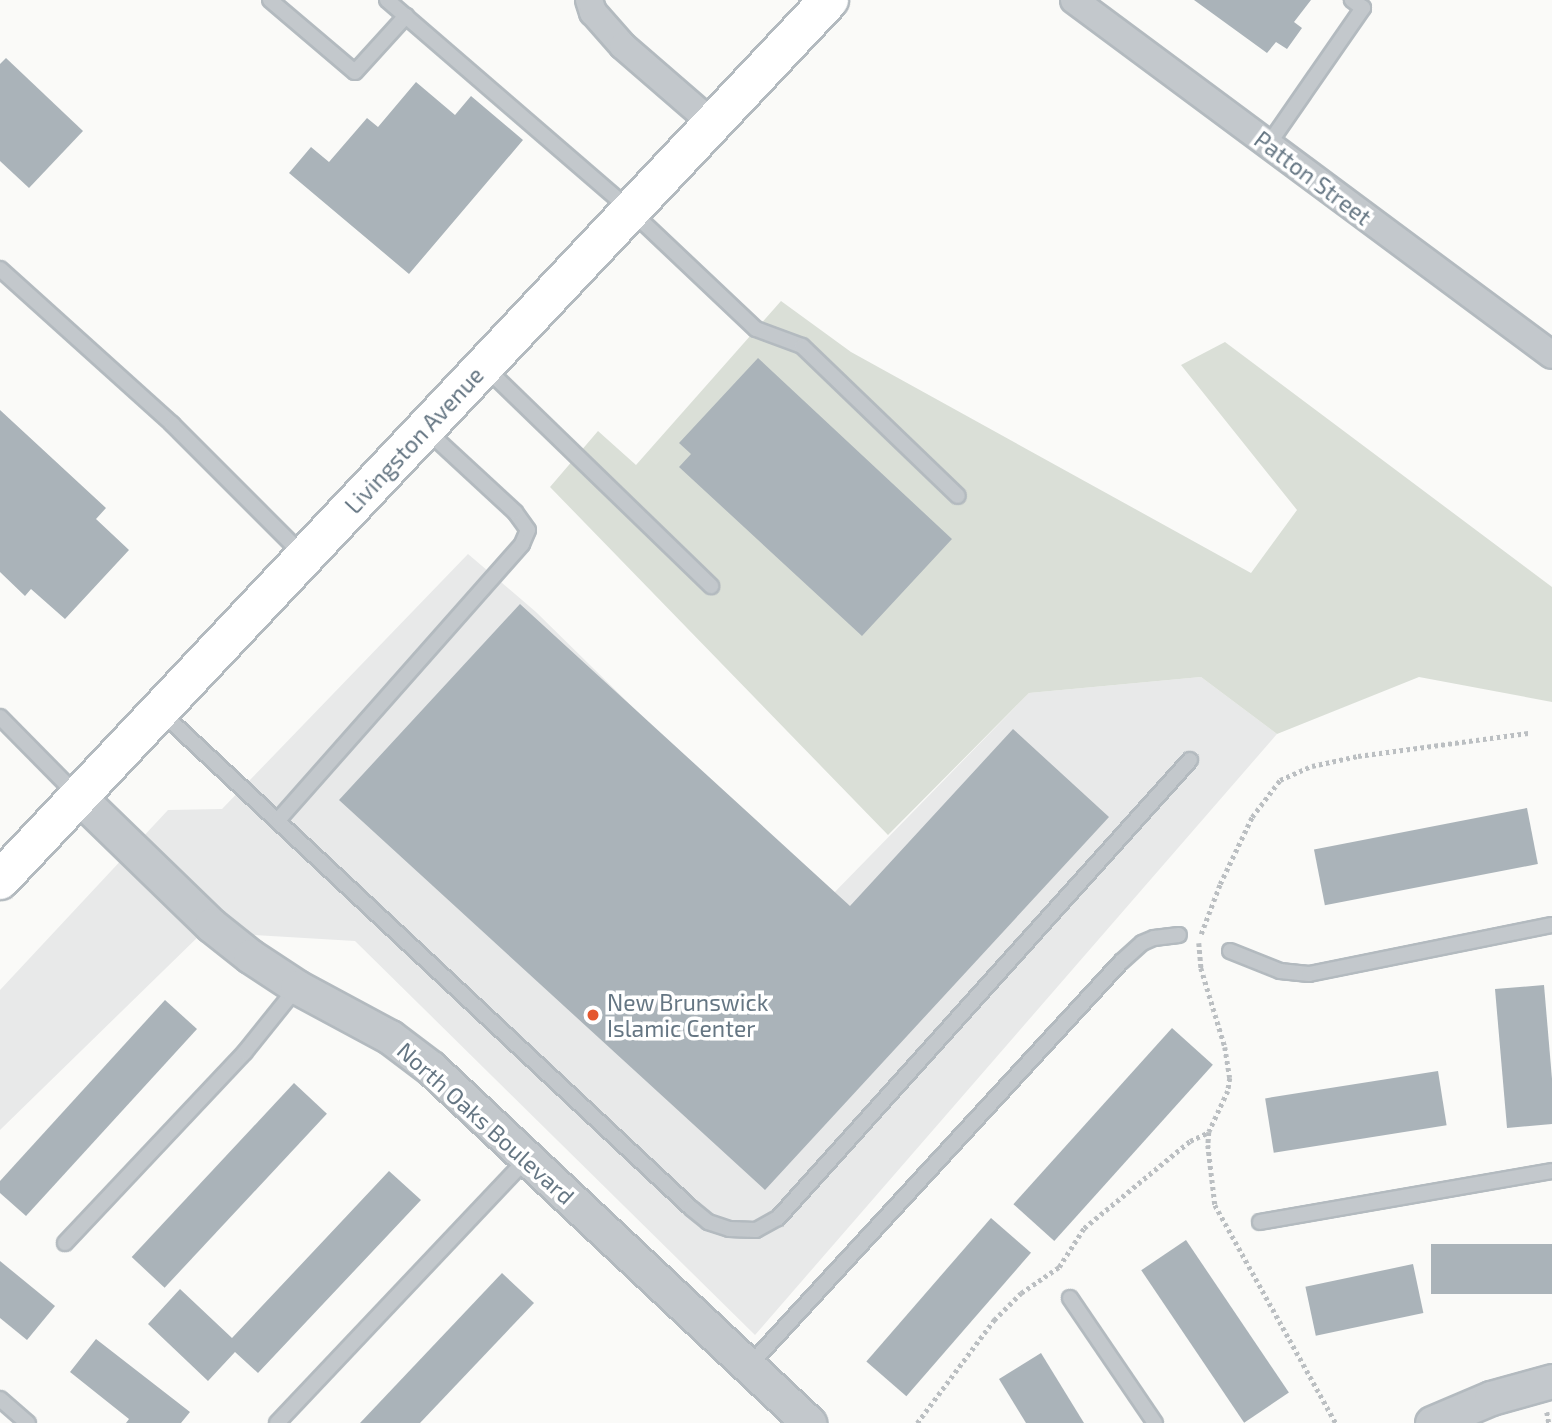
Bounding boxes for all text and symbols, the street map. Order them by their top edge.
street label: Patton Street [1249,125,1377,231]
street label: Livingston Avenue [339,361,489,519]
place label: New Brunswick Islamic Center [607,988,769,1042]
marker: New Brunswick Islamic Center [585,1007,601,1023]
street label: North Oaks Boulevard [392,1036,580,1210]

